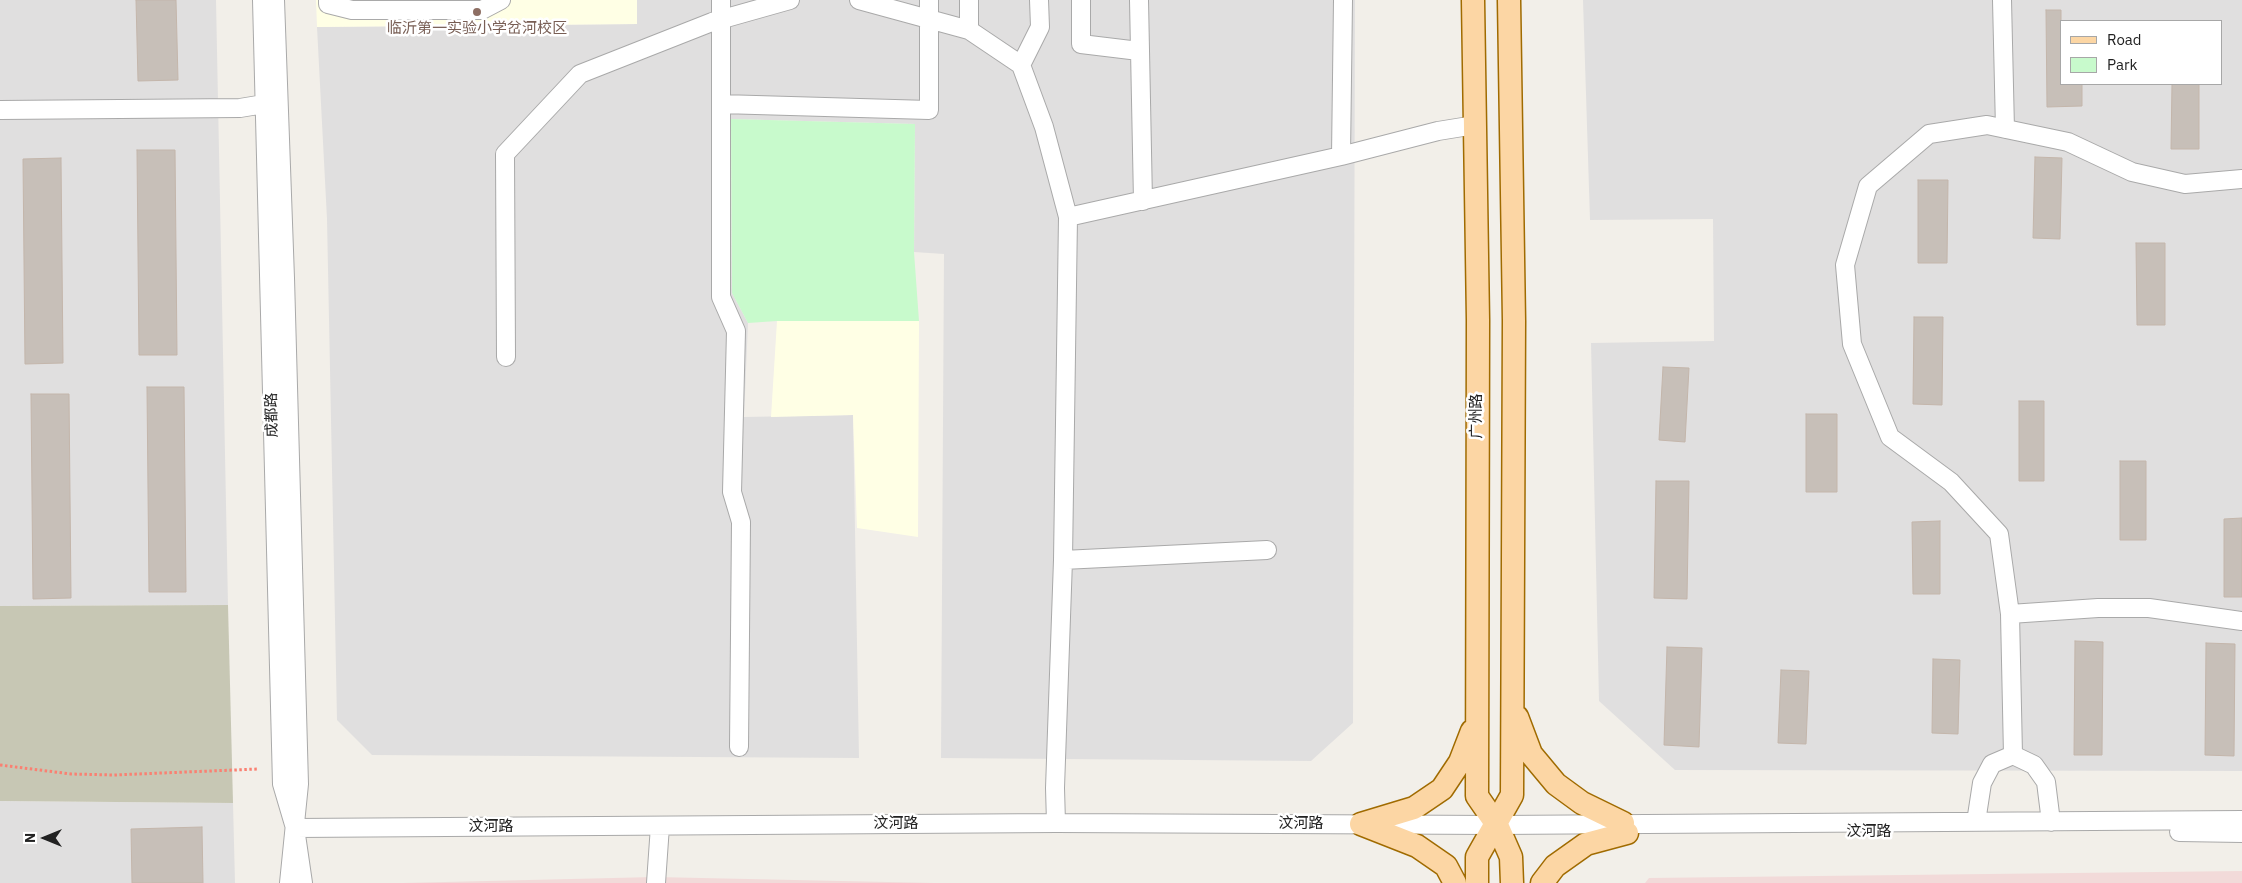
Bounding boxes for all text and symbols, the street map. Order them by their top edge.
marker: 临沂第一实验小学岔河校区 [471,6,483,18]
place label: 临沂第一实验小学岔河校区 [387,20,567,38]
legend [2060,20,2222,85]
text: Road [2107,30,2142,49]
text: Park [2107,55,2137,74]
street label: 成都路 [263,392,281,438]
street label: 广州路 [1468,394,1486,438]
north arrow [20,813,70,863]
street label: 汶河路 [874,815,918,833]
street label: 汶河路 [1279,815,1323,833]
street label: 汶河路 [469,818,513,836]
street label: 汶河路 [1847,823,1891,841]
text: N [21,833,39,843]

